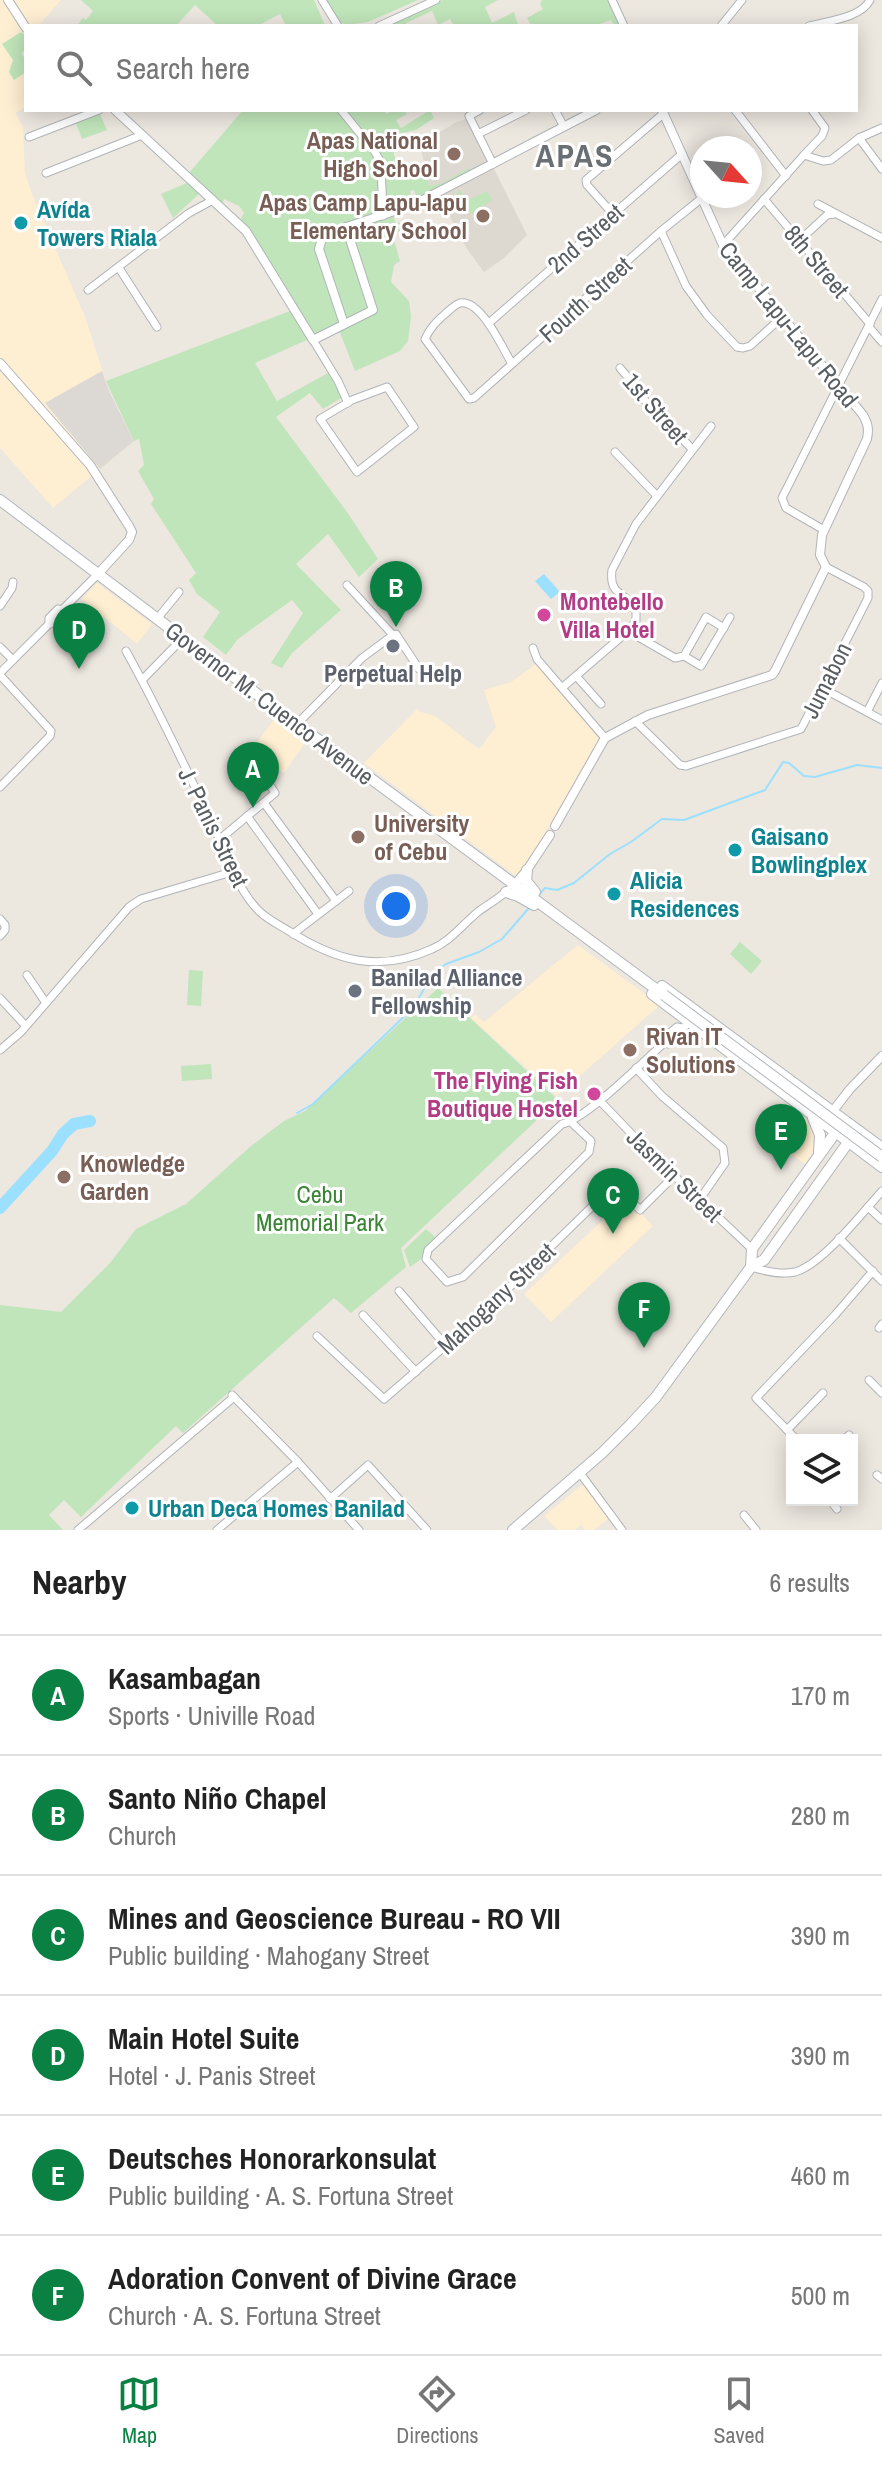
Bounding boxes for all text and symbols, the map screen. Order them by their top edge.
search box [24,24,858,112]
icon: search [52,46,96,90]
text: Search here [116,48,250,88]
place label: Apas National High School [307,124,438,184]
district label: APAS [536,134,614,177]
north arrow [690,136,762,208]
marker: Apas National High School [445,145,463,163]
place label: Apas Camp Lapu-lapu Elementary School [259,186,467,246]
place label: Avída Towers Riala [37,193,157,253]
street label: 2nd Street [540,196,630,280]
marker: Apas Camp Lapu-lapu Elementary School [474,207,492,225]
marker: Avída Towers Riala [12,214,30,232]
street label: 8th Street [777,218,857,304]
street label: Camp Lapu-Lapu Road [712,234,866,414]
street label: Fourth Street [532,249,638,349]
street label: 1st Street [616,366,696,451]
pin: B [370,561,422,627]
place label: Montebello Villa Hotel [560,585,664,645]
pin: D [53,603,105,669]
marker: Montebello Villa Hotel [535,606,553,624]
street label: Governor M. Cuenco Avenue [160,615,380,791]
marker: Perpetual Help [384,637,402,655]
street label: Jumabon [793,637,859,723]
place label: Perpetual Help [324,657,462,689]
pin: A [227,742,279,808]
street label: J. Panis Street [171,762,257,892]
place label: University of Cebu [374,807,469,867]
place label: Gaisano Bowlingplex [751,820,867,880]
marker: University of Cebu [349,828,367,846]
marker: Gaisano Bowlingplex [726,841,744,859]
place label: Alicia Residences [630,864,739,924]
marker: Alicia Residences [605,885,623,903]
your location [376,886,416,926]
place label: Banilad Alliance Fellowship [371,961,522,1021]
marker: Banilad Alliance Fellowship [346,982,364,1000]
place label: Rivan IT Solutions [646,1020,736,1080]
marker: Rivan IT Solutions [621,1041,639,1059]
place label: The Flying Fish Boutique Hostel [427,1064,578,1124]
marker: The Flying Fish Boutique Hostel [585,1085,603,1103]
pin: E [755,1104,807,1170]
street label: Jasmin Street [620,1121,730,1229]
place label: Knowledge Garden [80,1147,185,1207]
marker: Knowledge Garden [55,1168,73,1186]
pin: C [587,1168,639,1234]
park label: Cebu Memorial Park [256,1178,384,1238]
street label: Mahogany Street [430,1235,562,1361]
pin: F [618,1282,670,1348]
map controls [786,1434,858,1506]
button: layers [786,1434,858,1506]
place label: Urban Deca Homes Banilad [148,1492,405,1524]
marker: Urban Deca Homes Banilad [123,1499,141,1517]
text: Nearby [32,1559,127,1605]
text: 6 results [769,1565,850,1600]
text: Kasambagan [108,1658,261,1698]
text: A [50,1678,66,1713]
text: 170 m [791,1678,850,1713]
text: Sports · Univille Road [108,1698,315,1733]
text: Santo Niño Chapel [108,1778,327,1818]
text: B [50,1798,66,1833]
text: 280 m [791,1798,850,1833]
text: Church [108,1818,177,1853]
text: Mines and Geoscience Bureau - RO VII [108,1898,561,1938]
text: C [50,1918,66,1953]
text: 390 m [791,1918,850,1953]
text: Public building · Mahogany Street [108,1938,429,1973]
text: Main Hotel Suite [108,2018,299,2058]
text: D [50,2038,66,2073]
text: 390 m [791,2038,850,2073]
text: Hotel · J. Panis Street [108,2058,315,2093]
text: Deutsches Honorarkonsulat [108,2138,436,2178]
text: E [51,2158,65,2193]
text: 460 m [791,2158,850,2193]
text: Public building · A. S. Fortuna Street [108,2178,453,2213]
text: Adoration Convent of Divine Grace [108,2258,517,2298]
text: F [51,2278,65,2313]
text: 500 m [791,2278,850,2313]
text: Church · A. S. Fortuna Street [108,2298,381,2333]
tab: Map [117,2372,161,2450]
tab: Directions [396,2372,479,2450]
tab: Saved [713,2372,765,2450]

